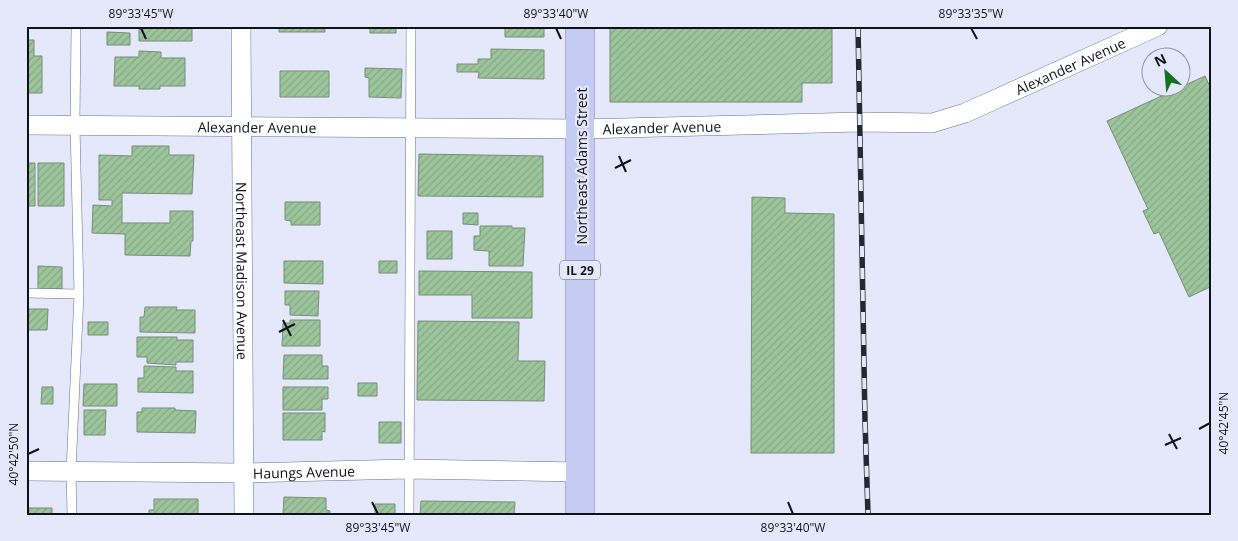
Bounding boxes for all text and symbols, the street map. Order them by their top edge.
text: 89°33'45"W [109,5,173,22]
text: 89°33'40"W [524,5,588,22]
text: 89°33'35"W [939,5,1003,22]
street label: Alexander Avenue [1012,32,1128,99]
north arrow [1140,48,1190,98]
text: N [1151,49,1169,71]
street label: Northeast Adams Street [572,88,591,244]
street label: Alexander Avenue [602,116,722,138]
street label: Alexander Avenue [198,117,316,137]
street label: Northeast Madison Avenue [232,182,253,360]
road number: IL 29 [560,260,600,280]
text: 40°42'45"N [1215,392,1232,454]
text: 40°42'50"N [5,423,22,485]
street label: Haungs Avenue [253,461,355,482]
text: 89°33'45"W [346,519,410,536]
text: 89°33'40"W [761,519,825,536]

